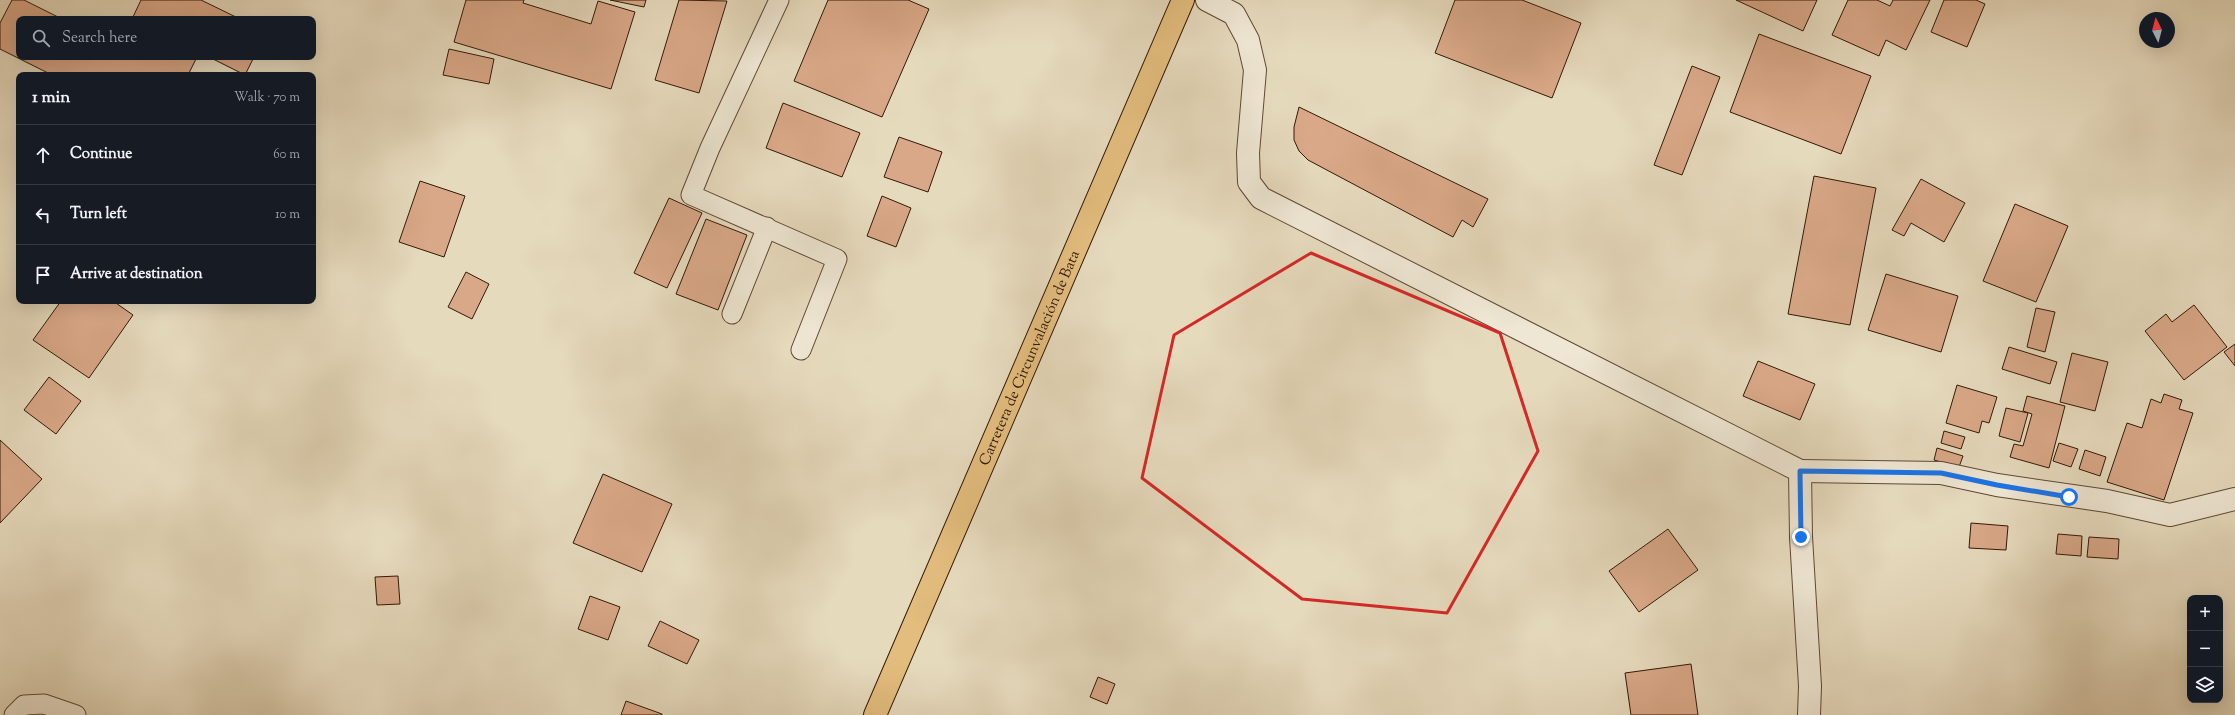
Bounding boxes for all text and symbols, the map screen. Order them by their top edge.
north arrow [2139,12,2175,48]
search box [16,16,316,60]
icon: search [30,27,52,49]
text: Search here [62,28,137,49]
text: 1 min [32,86,70,110]
text: Walk · 70 m [234,89,300,107]
icon: ahead [32,144,54,166]
text: Continue [70,144,132,165]
text: 60 m [273,146,300,164]
icon: left [32,204,54,226]
text: Turn left [70,204,127,225]
text: 10 m [275,206,300,224]
street label: Carretera de Circunvalación de Bata [975,247,1086,469]
icon: arrive [32,264,54,286]
text: Arrive at destination [70,264,203,285]
route start [2060,488,2078,506]
route end [1792,528,1810,546]
map controls [2187,595,2223,703]
button: + [2187,595,2223,631]
button: − [2187,631,2223,667]
button: layers [2187,667,2223,703]

